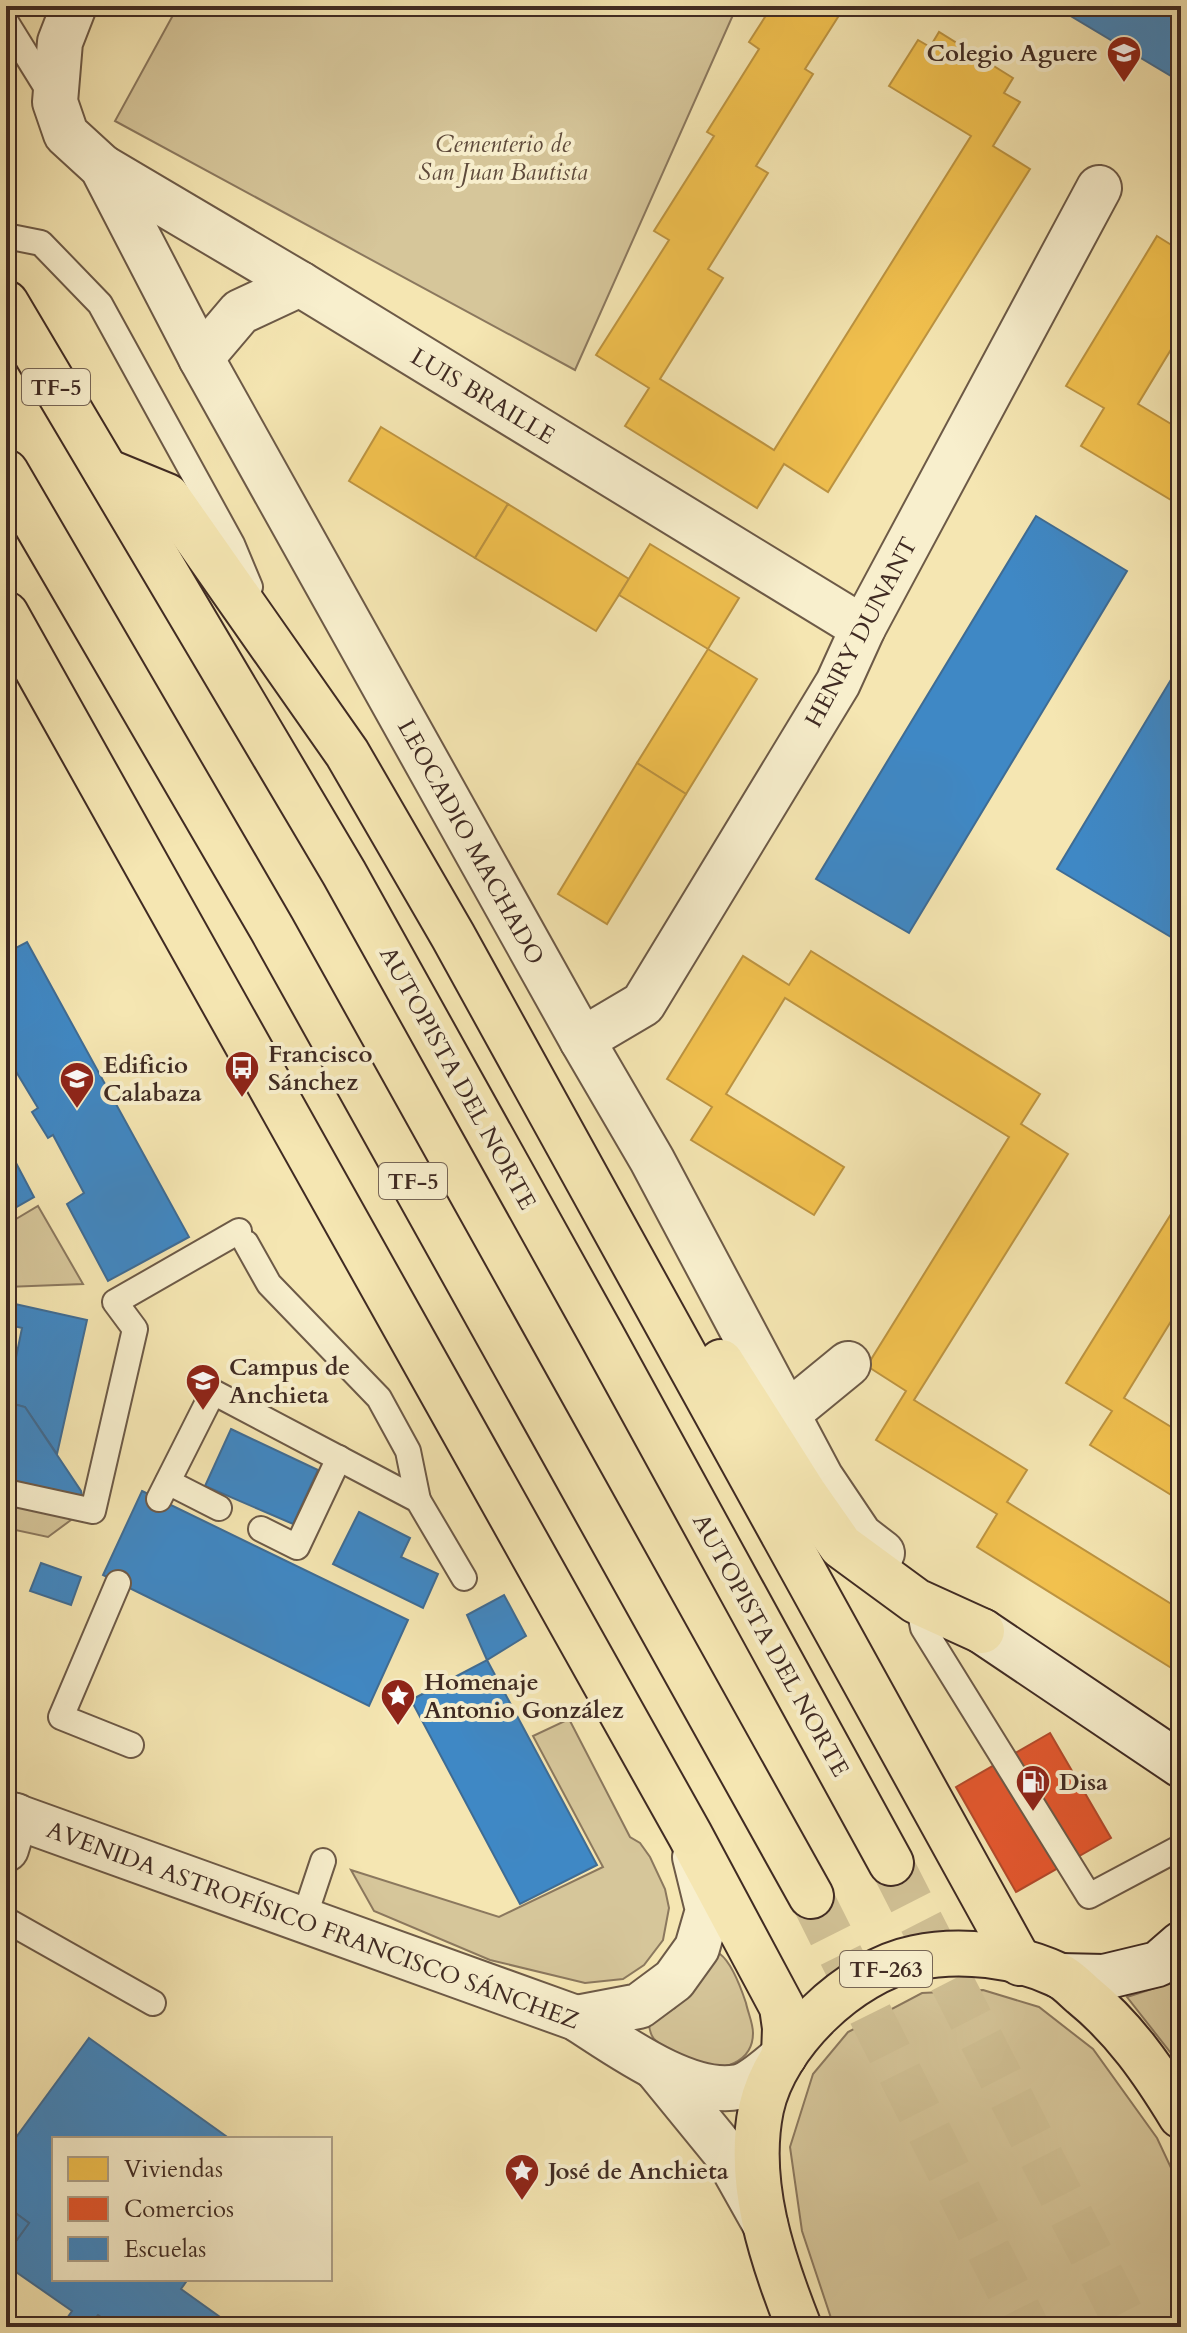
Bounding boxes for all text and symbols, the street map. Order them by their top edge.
school or university icon: Colegio Aguere [1105,34,1143,84]
place label: Colegio Aguere [926,37,1098,70]
park label: Cementerio de San Juan Bautista [418,128,588,189]
street label: LUIS BRAILLE [404,340,561,453]
road number: TF-5 [22,369,90,405]
street label: HENRY DUNANT [797,531,926,733]
street label: LEOCADIO MACHADO [389,714,552,971]
street label: AUTOPISTA DEL NORTE [371,941,544,1216]
place label: Francisco Sánchez [268,1038,372,1099]
place label: Edificio Calabaza [103,1049,202,1110]
bus stop icon: Francisco Sánchez [223,1049,261,1099]
school or university icon: Edificio Calabaza [58,1060,96,1110]
road number: TF-5 [379,1163,447,1199]
place label: Campus de Anchieta [229,1351,350,1412]
school or university icon: Campus de Anchieta [184,1362,222,1412]
street label: AUTOPISTA DEL NORTE [684,1508,857,1783]
place label: Homenaje Antonio González [424,1666,624,1727]
place icon: Homenaje Antonio González [379,1677,417,1727]
fuel station icon: Disa [1014,1763,1052,1813]
place label: Disa [1059,1766,1108,1799]
street label: AVENIDA ASTROFÍSICO FRANCISCO SÁNCHEZ [42,1813,584,2038]
road number: TF-263 [840,1951,932,1987]
legend [52,2137,332,2281]
place icon: José de Anchieta [503,2152,541,2202]
text: Viviendas [124,2153,223,2186]
place label: José de Anchieta [545,2155,729,2188]
text: Comercios [124,2193,234,2226]
text: Escuelas [124,2233,206,2266]

